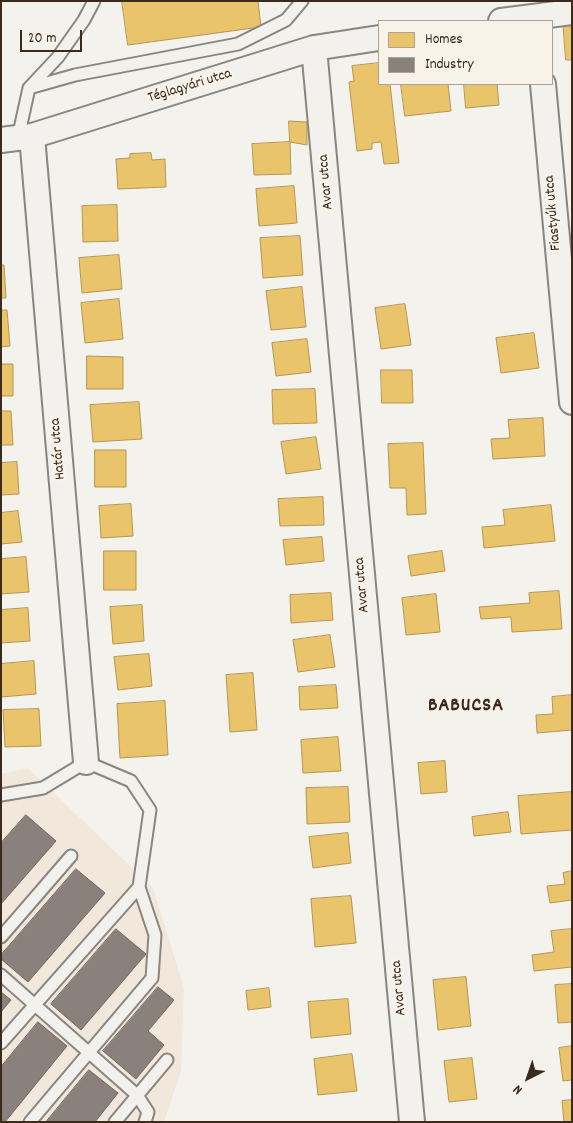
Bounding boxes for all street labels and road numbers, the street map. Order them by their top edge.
street label: Téglagyári utca [146,66,234,108]
street label: Avar utca [316,154,338,210]
street label: Fiastyúk utca [542,175,566,251]
street label: Határ utca [47,417,71,481]
street label: Avar utca [352,557,374,613]
street label: Avar utca [389,960,411,1016]

